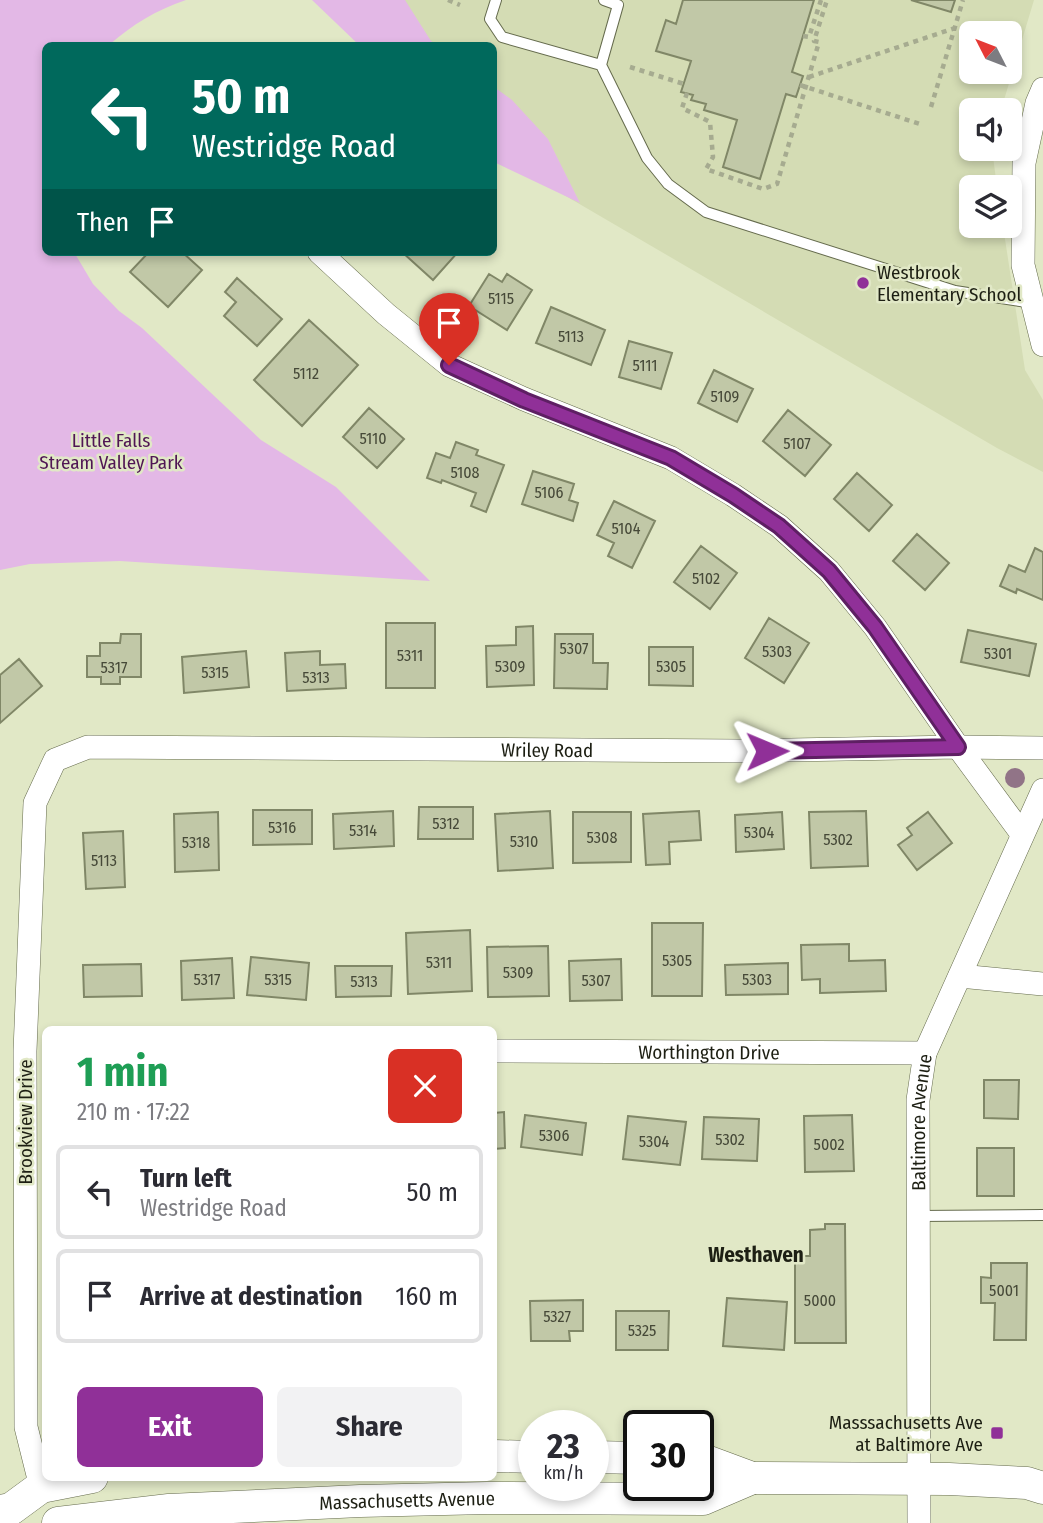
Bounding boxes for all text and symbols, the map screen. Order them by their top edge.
north arrow [959,21,1022,84]
map controls [959,21,1022,238]
text: 50 m [192,67,290,126]
icon: left [77,70,168,161]
button: sound [959,98,1022,161]
text: Westridge Road [192,127,396,165]
button: layers [959,175,1022,238]
icon: arrive [143,203,181,241]
text: Then [77,207,129,238]
place label: Westbrook Elementary School [877,261,1022,306]
marker: Westbrook Elementary School [855,275,871,291]
house number: 5115 [488,289,514,308]
pin [419,293,479,365]
icon: arrive [430,304,468,342]
house number: 5113 [558,327,584,346]
house number: 5111 [633,356,657,375]
house number: 5112 [293,364,319,383]
house number: 5109 [711,387,740,406]
park label: Little Falls Stream Valley Park [39,429,183,474]
house number: 5110 [359,429,387,448]
house number: 5107 [783,434,811,453]
house number: 5108 [450,463,480,482]
house number: 5106 [534,483,564,502]
house number: 5104 [612,519,641,538]
house number: 5102 [692,569,720,588]
house number: 5307 [560,639,589,658]
house number: 5303 [762,642,792,661]
house number: 5301 [984,644,1012,663]
house number: 5311 [397,646,423,665]
house number: 5309 [495,657,525,676]
house number: 5305 [656,657,686,676]
house number: 5317 [101,658,128,677]
house number: 5315 [201,663,229,682]
house number: 5313 [302,668,330,687]
position arrow [730,714,804,788]
street label: Wriley Road [501,739,593,762]
house number: 5312 [432,814,460,833]
house number: 5316 [268,818,296,837]
house number: 5314 [349,821,377,840]
house number: 5304 [744,823,775,842]
house number: 5308 [587,828,617,847]
house number: 5302 [823,830,853,849]
house number: 5310 [510,832,538,851]
house number: 5318 [182,833,210,852]
house number: 5113 [91,851,117,870]
house number: 5305 [662,951,692,970]
house number: 5311 [426,953,452,972]
house number: 5309 [503,963,533,982]
house number: 5317 [194,970,221,989]
house number: 5315 [264,970,292,989]
house number: 5303 [742,970,772,989]
house number: 5307 [582,971,611,990]
house number: 5313 [350,972,378,991]
street label: Worthington Drive [638,1041,780,1064]
text: 1 min [77,1047,168,1097]
button: close [388,1049,462,1123]
street label: Baltimore Avenue [907,1052,937,1191]
street label: Brookview Drive [14,1059,37,1185]
text: 210 m · 17:22 [77,1098,190,1126]
house number: 5306 [539,1126,569,1145]
house number: 5302 [715,1130,745,1149]
house number: 5304 [639,1132,670,1151]
house number: 5002 [814,1135,844,1154]
text: Turn left [140,1163,232,1194]
icon: left [81,1173,119,1211]
text: 50 m [406,1177,458,1208]
text: Westridge Road [140,1194,287,1222]
district label: Westhaven [708,1242,804,1268]
icon: arrive [81,1277,119,1315]
text: Arrive at destination [140,1281,363,1312]
text: 160 m [395,1281,458,1312]
house number: 5001 [989,1281,1019,1300]
house number: 5000 [804,1291,836,1310]
house number: 5327 [543,1307,571,1326]
house number: 5325 [628,1321,656,1340]
button: Exit [77,1387,263,1467]
button: Share [277,1387,462,1467]
speed limit sign: 30 [623,1410,714,1501]
place label: Masssachusetts Ave at Baltimore Ave [829,1411,983,1456]
text: 23 [547,1425,580,1467]
marker: Masssachusetts Ave at Baltimore Ave [989,1425,1005,1441]
text: km/h [543,1462,584,1484]
street label: Massachusetts Avenue [319,1487,495,1515]

